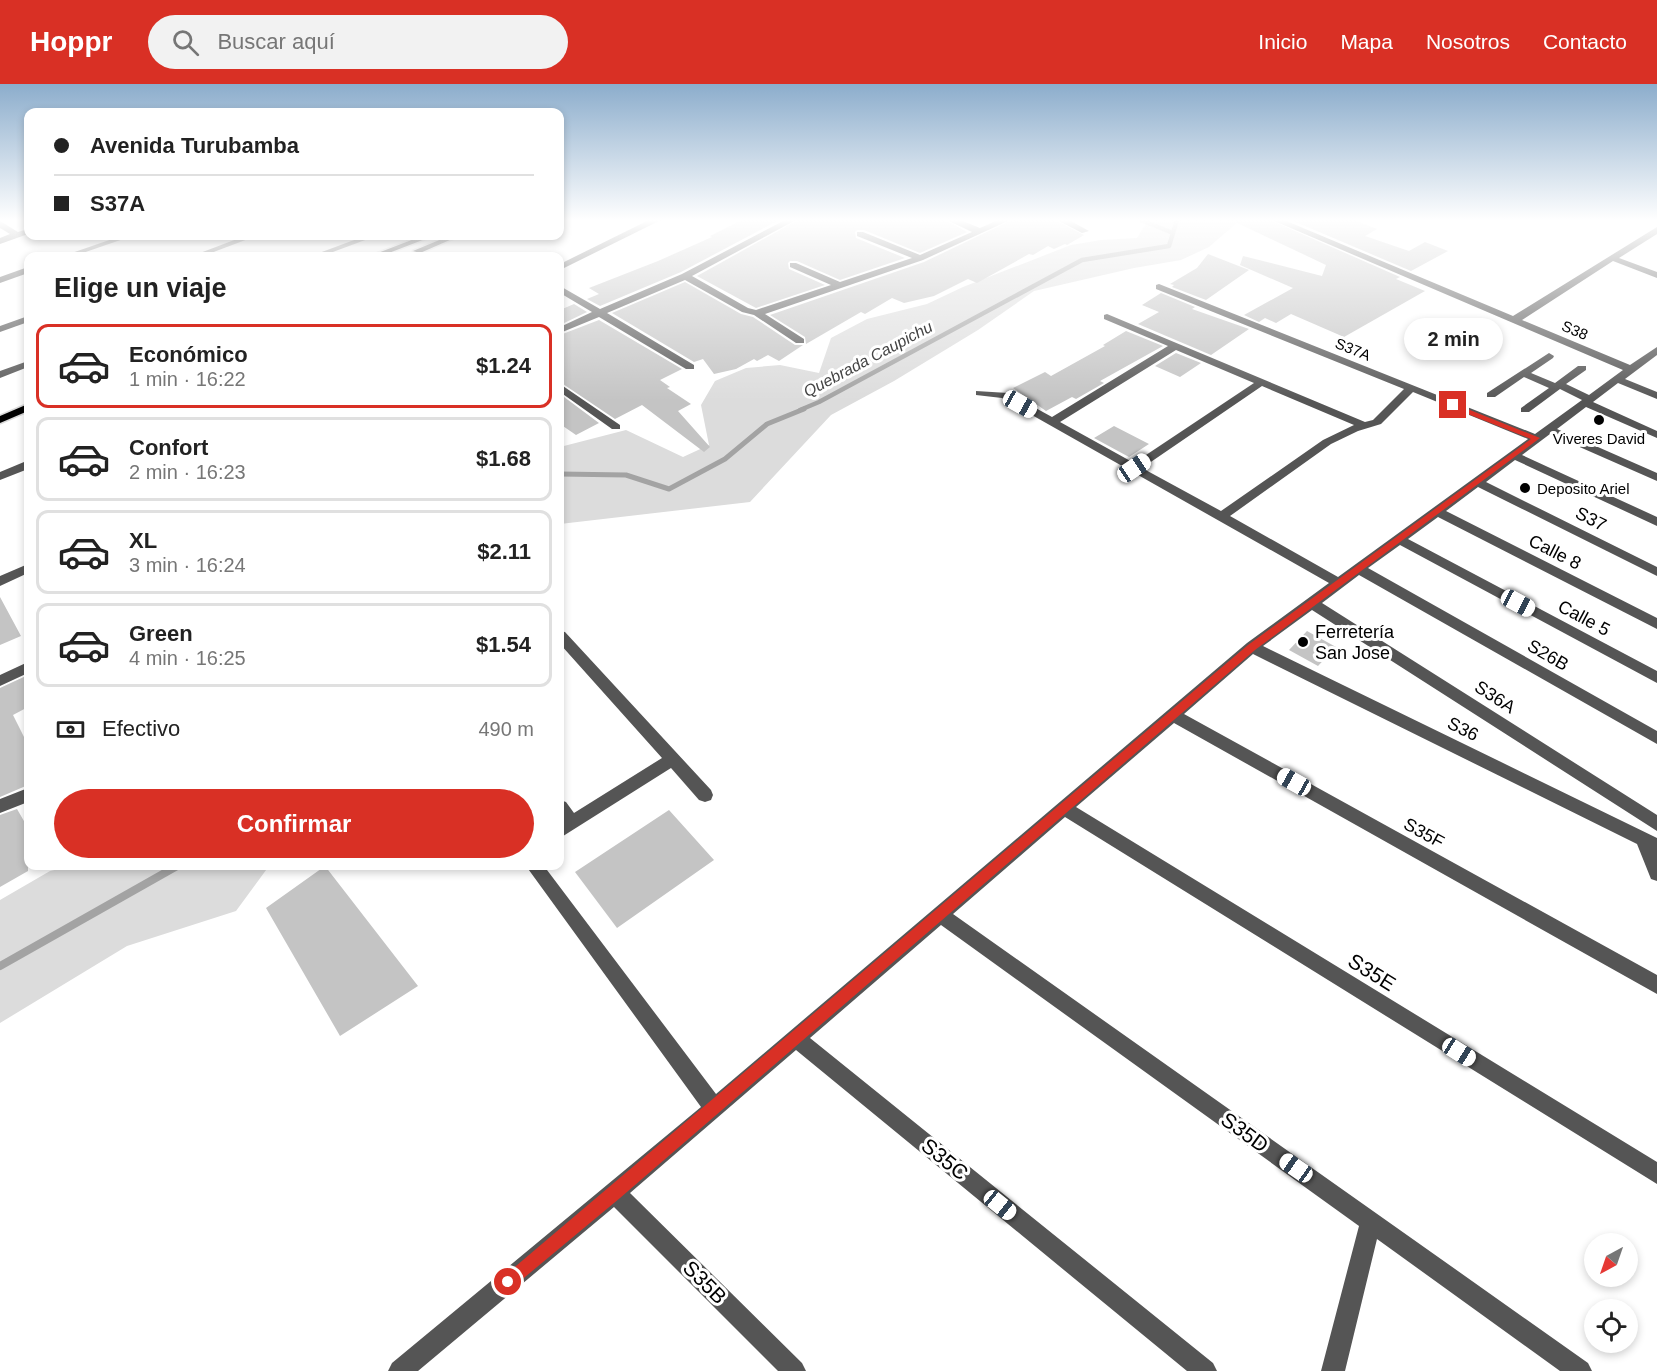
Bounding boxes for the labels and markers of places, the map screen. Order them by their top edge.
marker: Viveres David [1592,413,1606,427]
place label: Viveres David [1553,430,1645,447]
place label: Deposito Ariel [1537,480,1630,497]
marker: Deposito Ariel [1518,481,1532,495]
place label: Ferretería San Jose [1315,622,1395,663]
marker: Ferretería San Jose [1296,635,1310,649]

